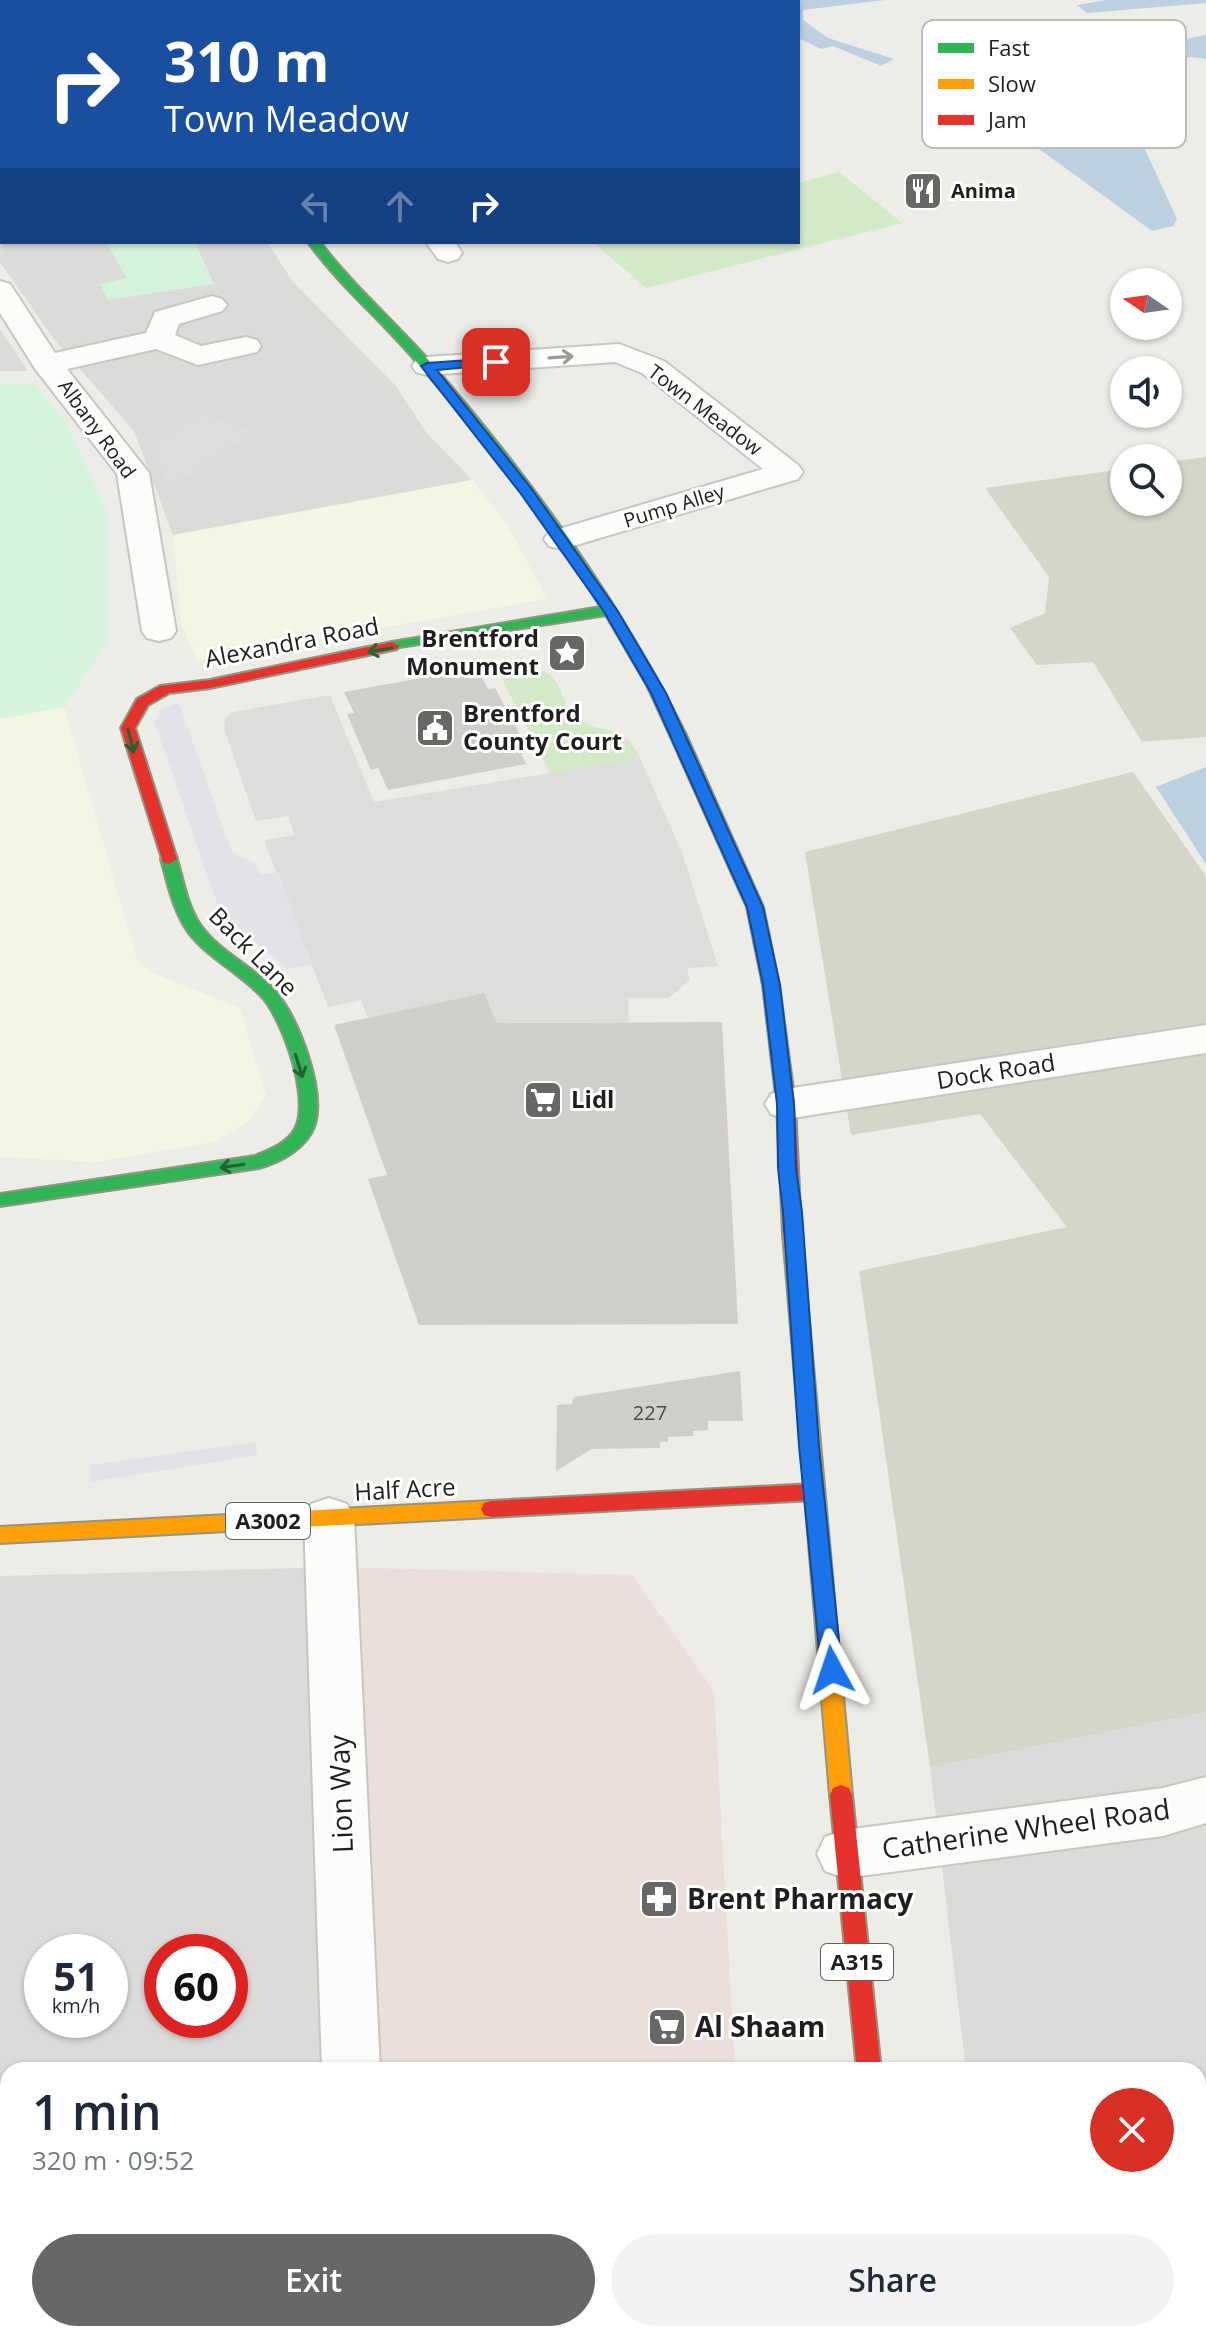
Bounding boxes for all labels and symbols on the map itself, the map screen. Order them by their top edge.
legend [922,20,1186,148]
text: Fast [988,32,1030,62]
text: Slow [988,68,1036,98]
text: Jam [986,104,1027,134]
restaurant icon: Anima [902,170,944,212]
place label: Anima [951,177,1016,204]
north arrow [1110,268,1182,340]
pin [462,328,530,396]
one-way arrow [547,349,574,364]
street label: Town Meadow [643,358,768,462]
street label: Albany Road [52,374,142,484]
street label: Pump Alley [620,477,729,534]
street label: Alexandra Road [202,608,382,675]
place label: Brentford Monument [406,621,539,682]
place icon: Brentford Monument [546,632,588,674]
one-way arrow [367,644,393,659]
place label: Brentford County Court [463,696,622,757]
public building icon: Brentford County Court [414,707,456,749]
one-way arrow [125,727,140,753]
street label: Back Lane [202,899,306,1003]
street label: Dock Road [934,1045,1057,1096]
one-way arrow [292,1053,307,1079]
supermarket icon: Lidl [522,1079,564,1121]
place label: Lidl [571,1082,614,1115]
one-way arrow [220,1159,246,1174]
house number: 227 [633,1399,667,1426]
street label: Half Acre [353,1469,456,1508]
road number: A3002 [226,1503,310,1539]
position arrow [790,1628,874,1712]
street label: Lion Way [319,1733,361,1854]
street label: Catherine Wheel Road [879,1789,1172,1867]
pharmacy icon: Brent Pharmacy [638,1878,680,1920]
place label: Brent Pharmacy [687,1879,913,1917]
speed limit sign: 60 [144,1934,248,2038]
road number: A315 [821,1944,893,1980]
supermarket icon: Al Shaam [646,2006,688,2048]
place label: Al Shaam [695,2007,825,2045]

